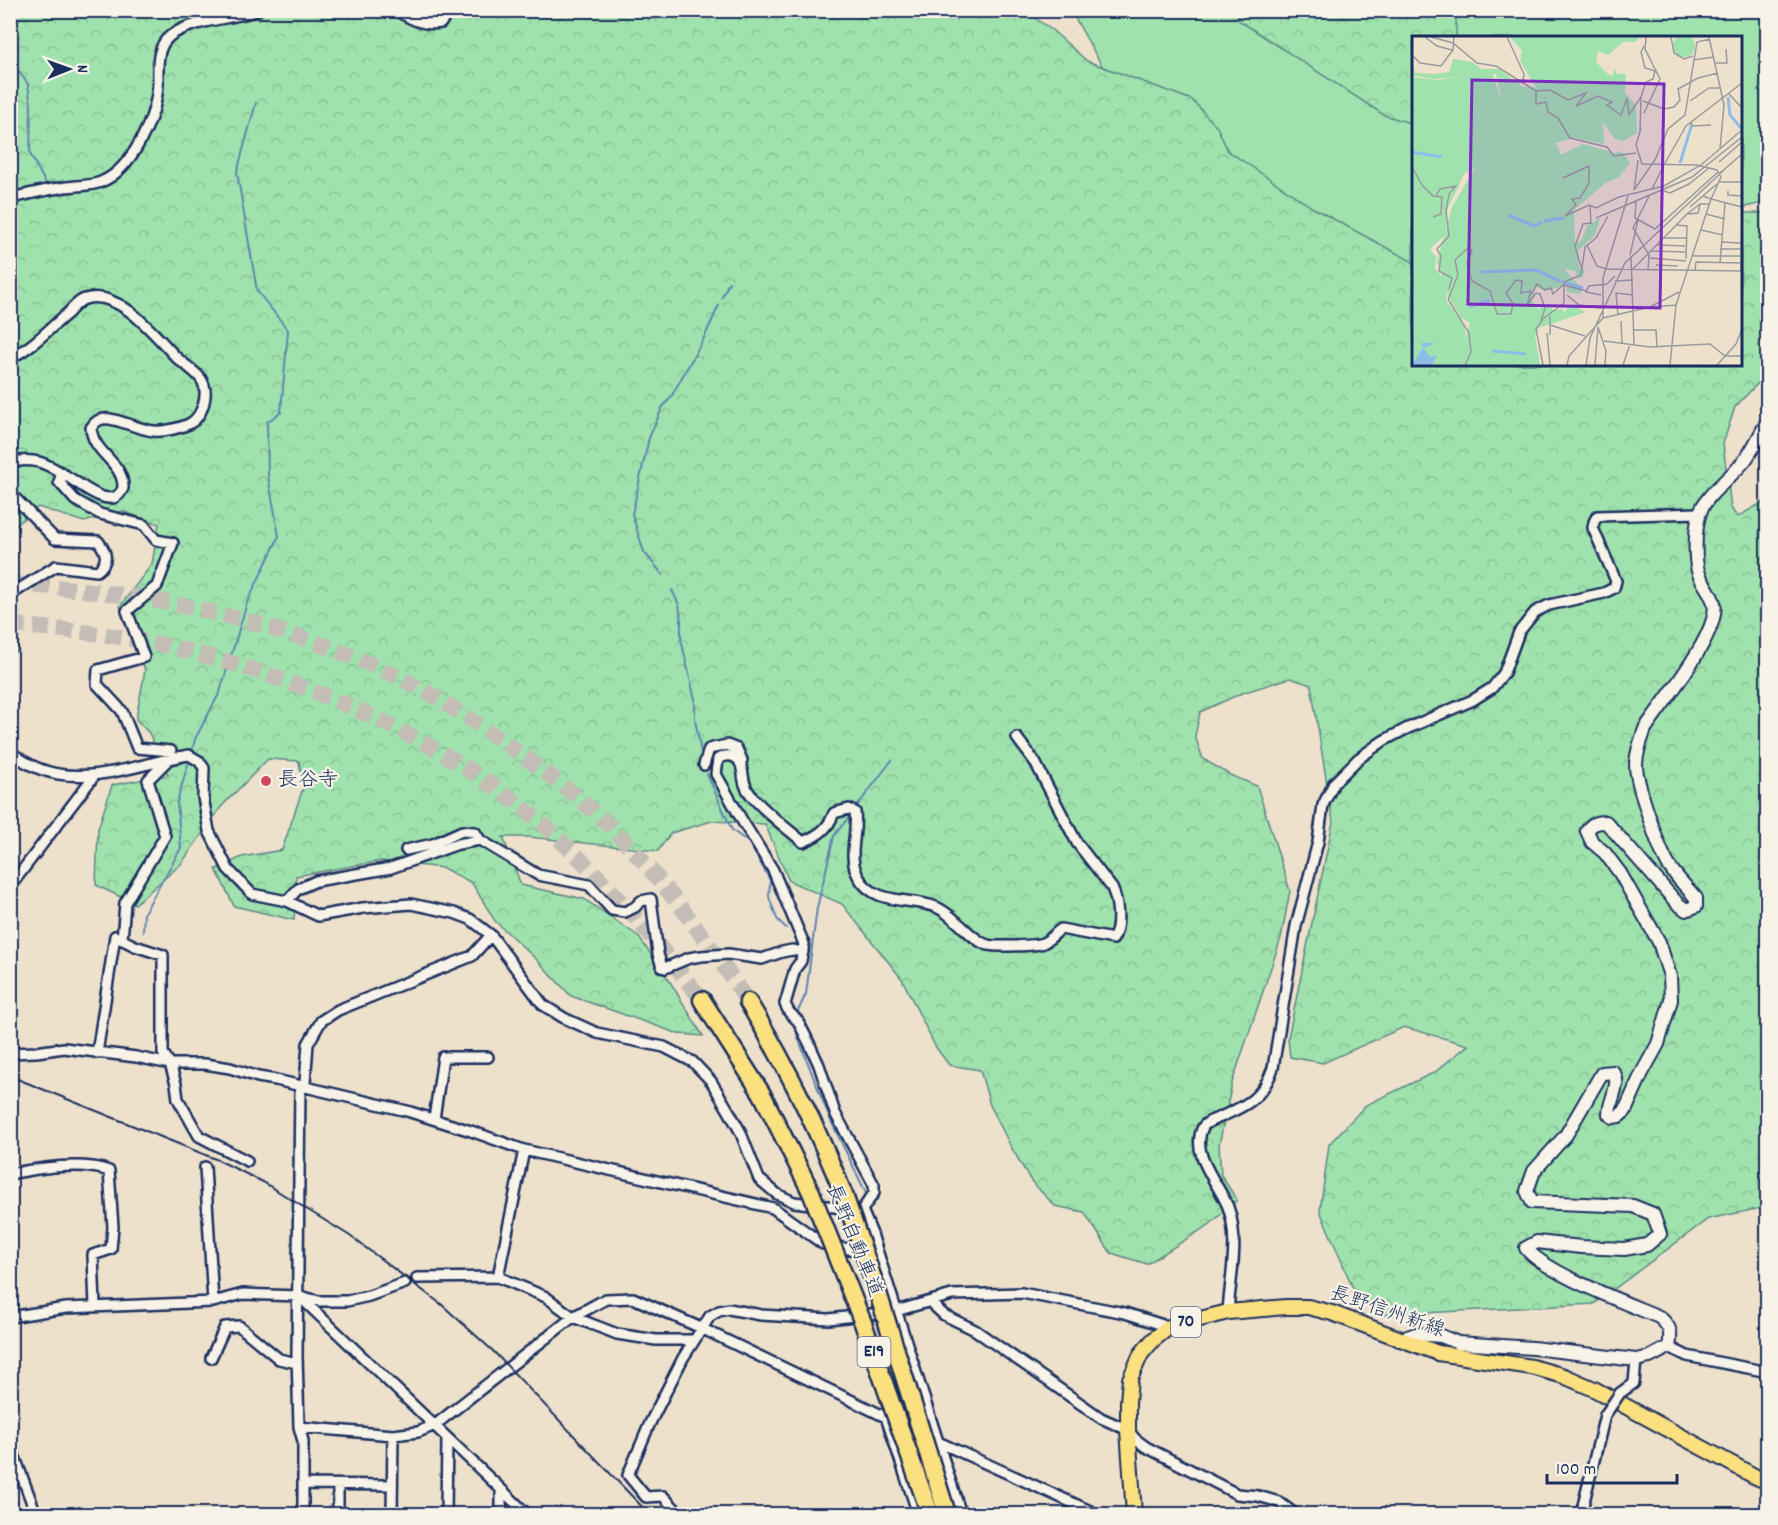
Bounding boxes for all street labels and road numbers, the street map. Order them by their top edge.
street label: 長野自動車道 [818,1180,888,1302]
street label: 長野信州新線 [1326,1280,1448,1346]
road number: 70 [1171,1307,1201,1337]
road number: E19 [858,1337,890,1367]

